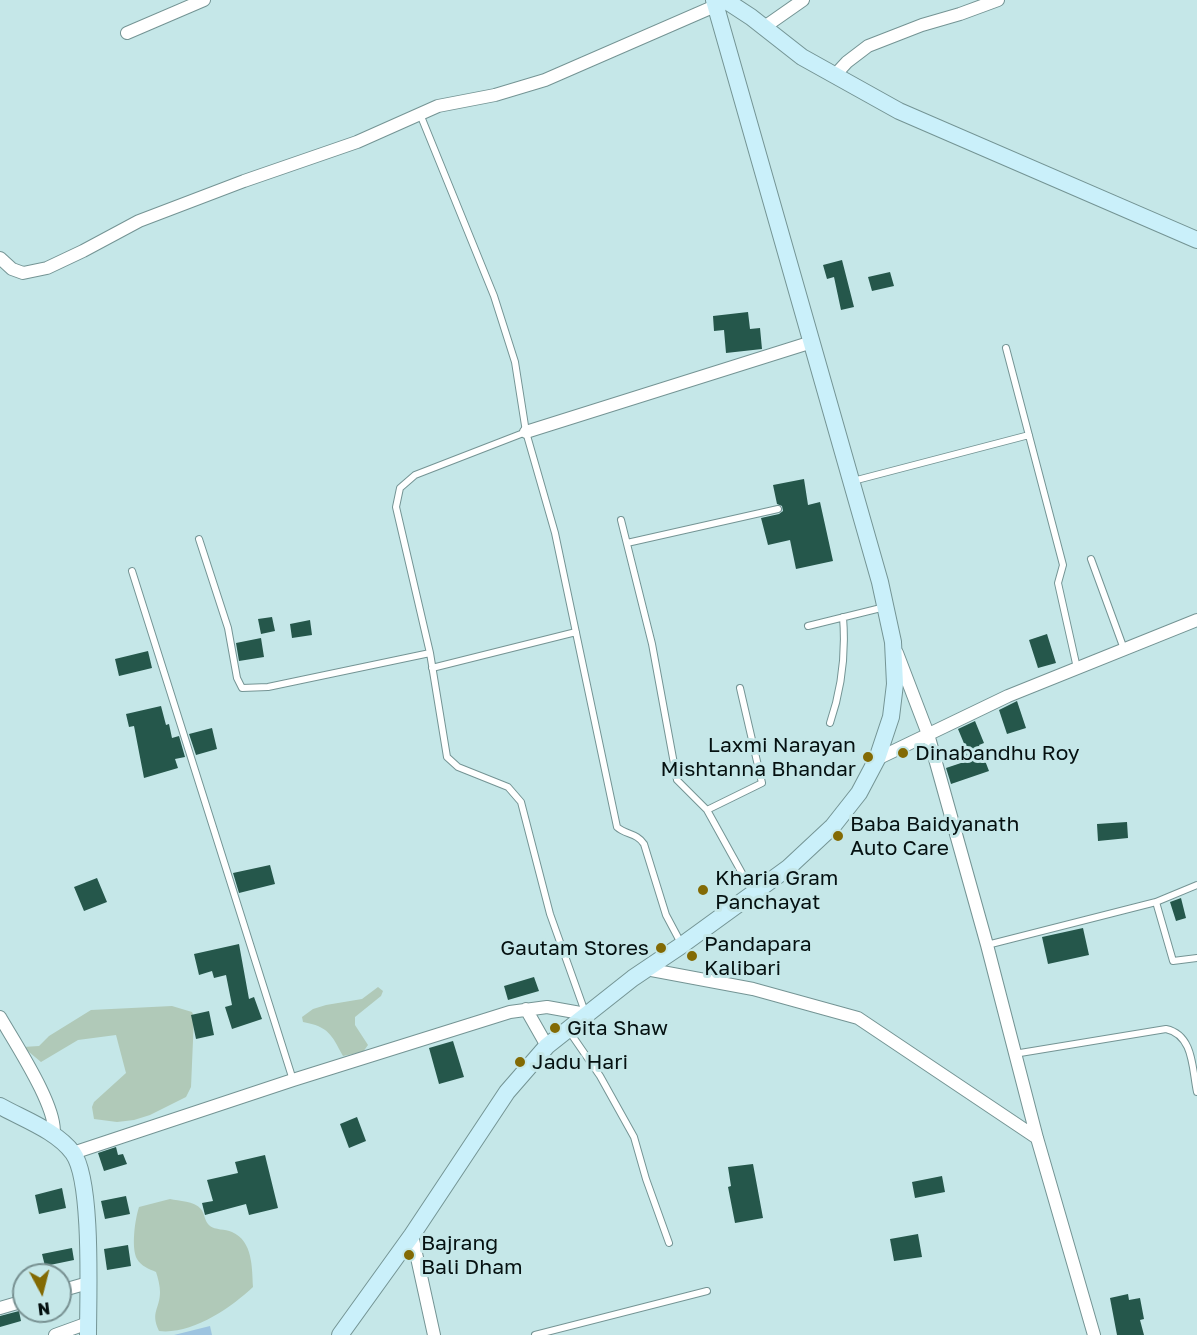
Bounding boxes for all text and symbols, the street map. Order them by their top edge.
place label: Laxmi Narayan Mishtanna Bhandar [661,732,856,782]
place label: Dinabandhu Roy [915,740,1080,766]
marker: Dinabandhu Roy [896,746,910,760]
marker: Laxmi Narayan Mishtanna Bhandar [861,750,875,764]
place label: Baba Baidyanath Auto Care [850,811,1019,861]
marker: Baba Baidyanath Auto Care [831,829,845,843]
place label: Kharia Gram Panchayat [715,865,838,915]
marker: Kharia Gram Panchayat [696,883,710,897]
place label: Pandapara Kalibari [704,931,812,981]
place label: Gautam Stores [500,935,649,961]
marker: Gautam Stores [654,941,668,955]
marker: Pandapara Kalibari [685,949,699,963]
place label: Gita Shaw [567,1015,668,1041]
marker: Gita Shaw [548,1021,562,1035]
place label: Jadu Hari [532,1049,628,1075]
marker: Jadu Hari [513,1055,527,1069]
place label: Bajrang Bali Dham [421,1230,523,1280]
marker: Bajrang Bali Dham [402,1248,416,1262]
north arrow [12,1263,72,1323]
text: N [37,1298,51,1320]

